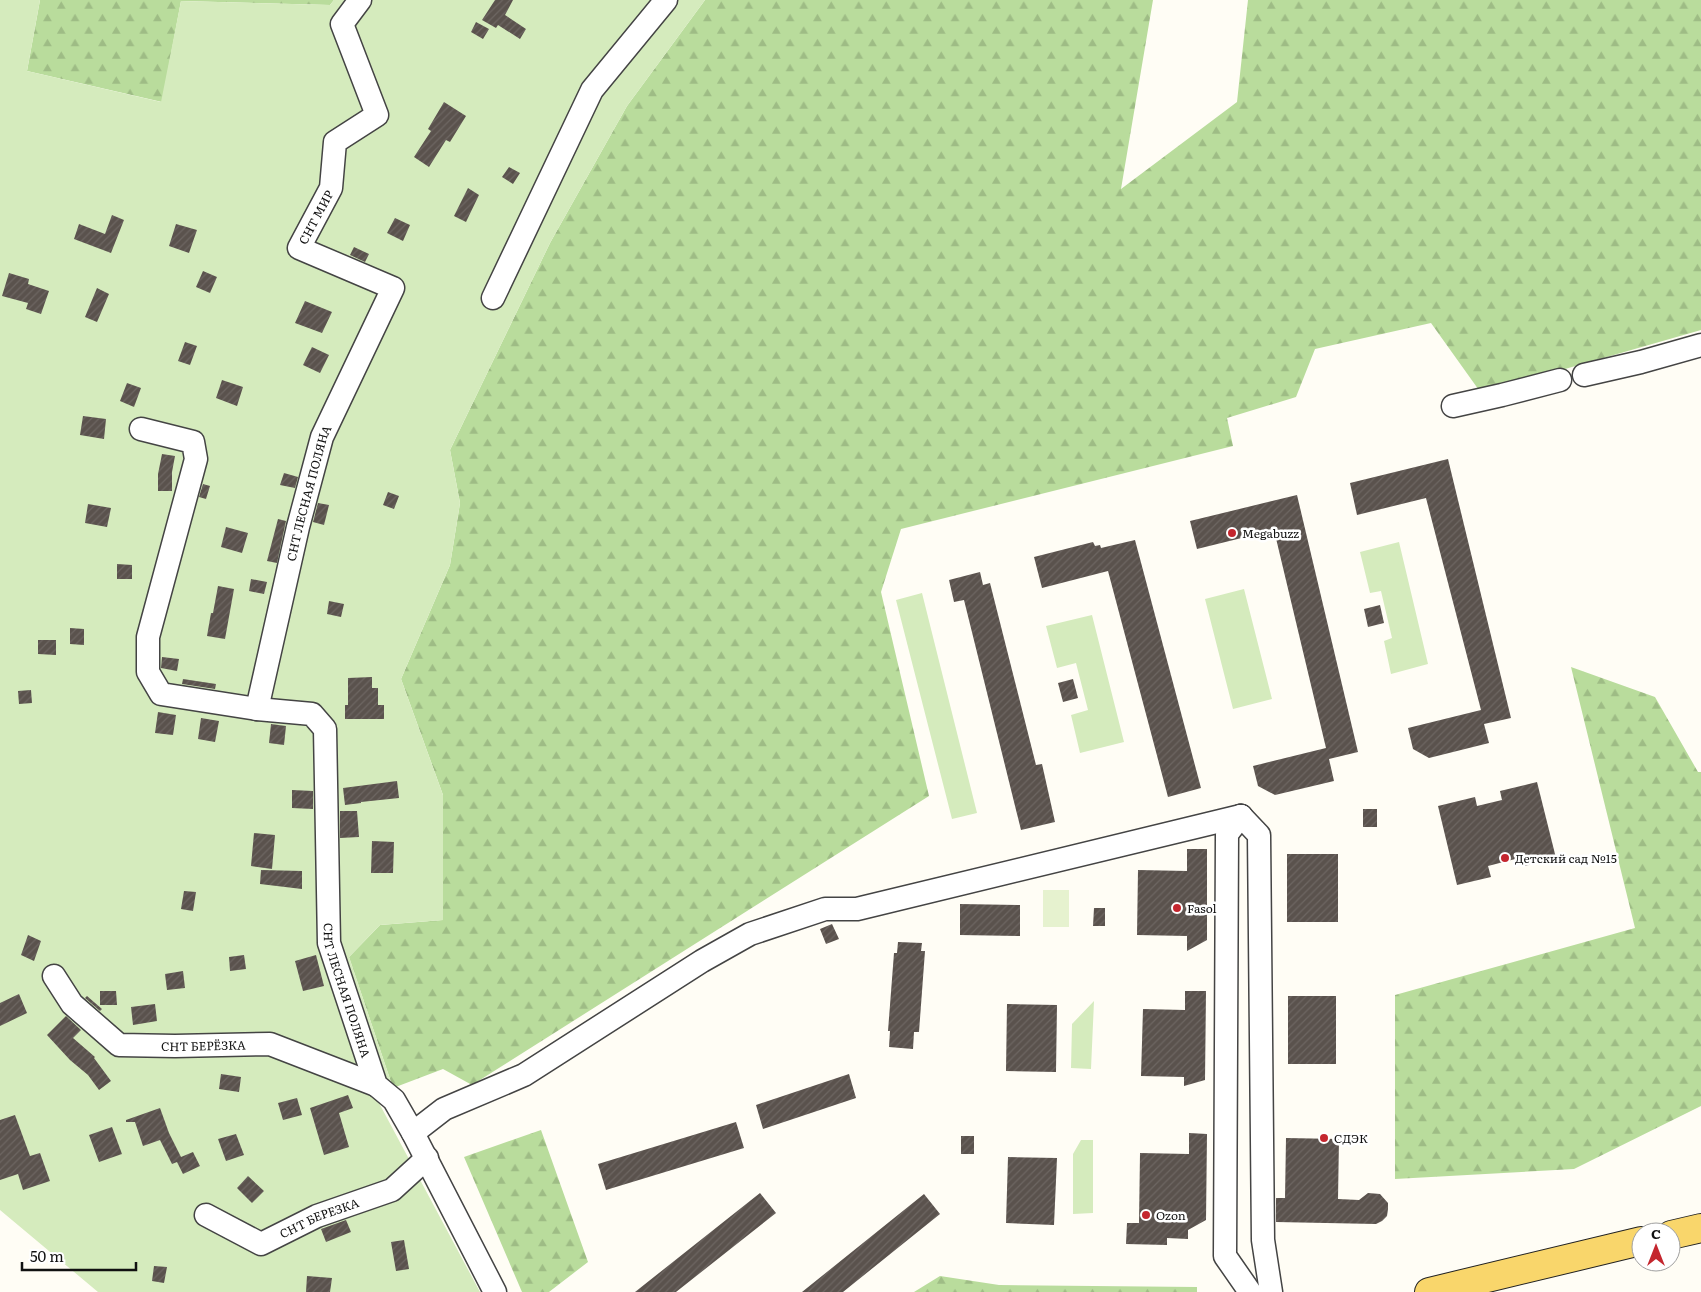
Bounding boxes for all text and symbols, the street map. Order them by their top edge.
street label: СНТ МИР [294,187,337,247]
street label: СНТ ЛЕСНАЯ ПОЛЯНА [282,422,336,563]
place label: Megabuzz [1242,524,1299,542]
marker: Megabuzz [1226,527,1238,539]
place label: Детский сад №15 [1515,849,1617,867]
marker: Детский сад №15 [1499,852,1511,864]
place label: Fasol [1187,899,1217,917]
marker: Fasol [1171,902,1183,914]
street label: СНТ ЛЕСНАЯ ПОЛЯНА [320,923,375,1060]
street label: СНТ БЕРЁЗКА [161,1036,246,1055]
place label: СДЭК [1334,1129,1368,1147]
marker: СДЭК [1318,1132,1330,1144]
street label: СНТ БЕРЕЗКА [276,1193,361,1242]
place label: Ozon [1156,1206,1186,1224]
marker: Ozon [1140,1209,1152,1221]
north arrow [1631,1222,1681,1272]
text: С [1651,1223,1661,1243]
scale bar [22,1240,136,1272]
text: 50 m [30,1244,64,1267]

